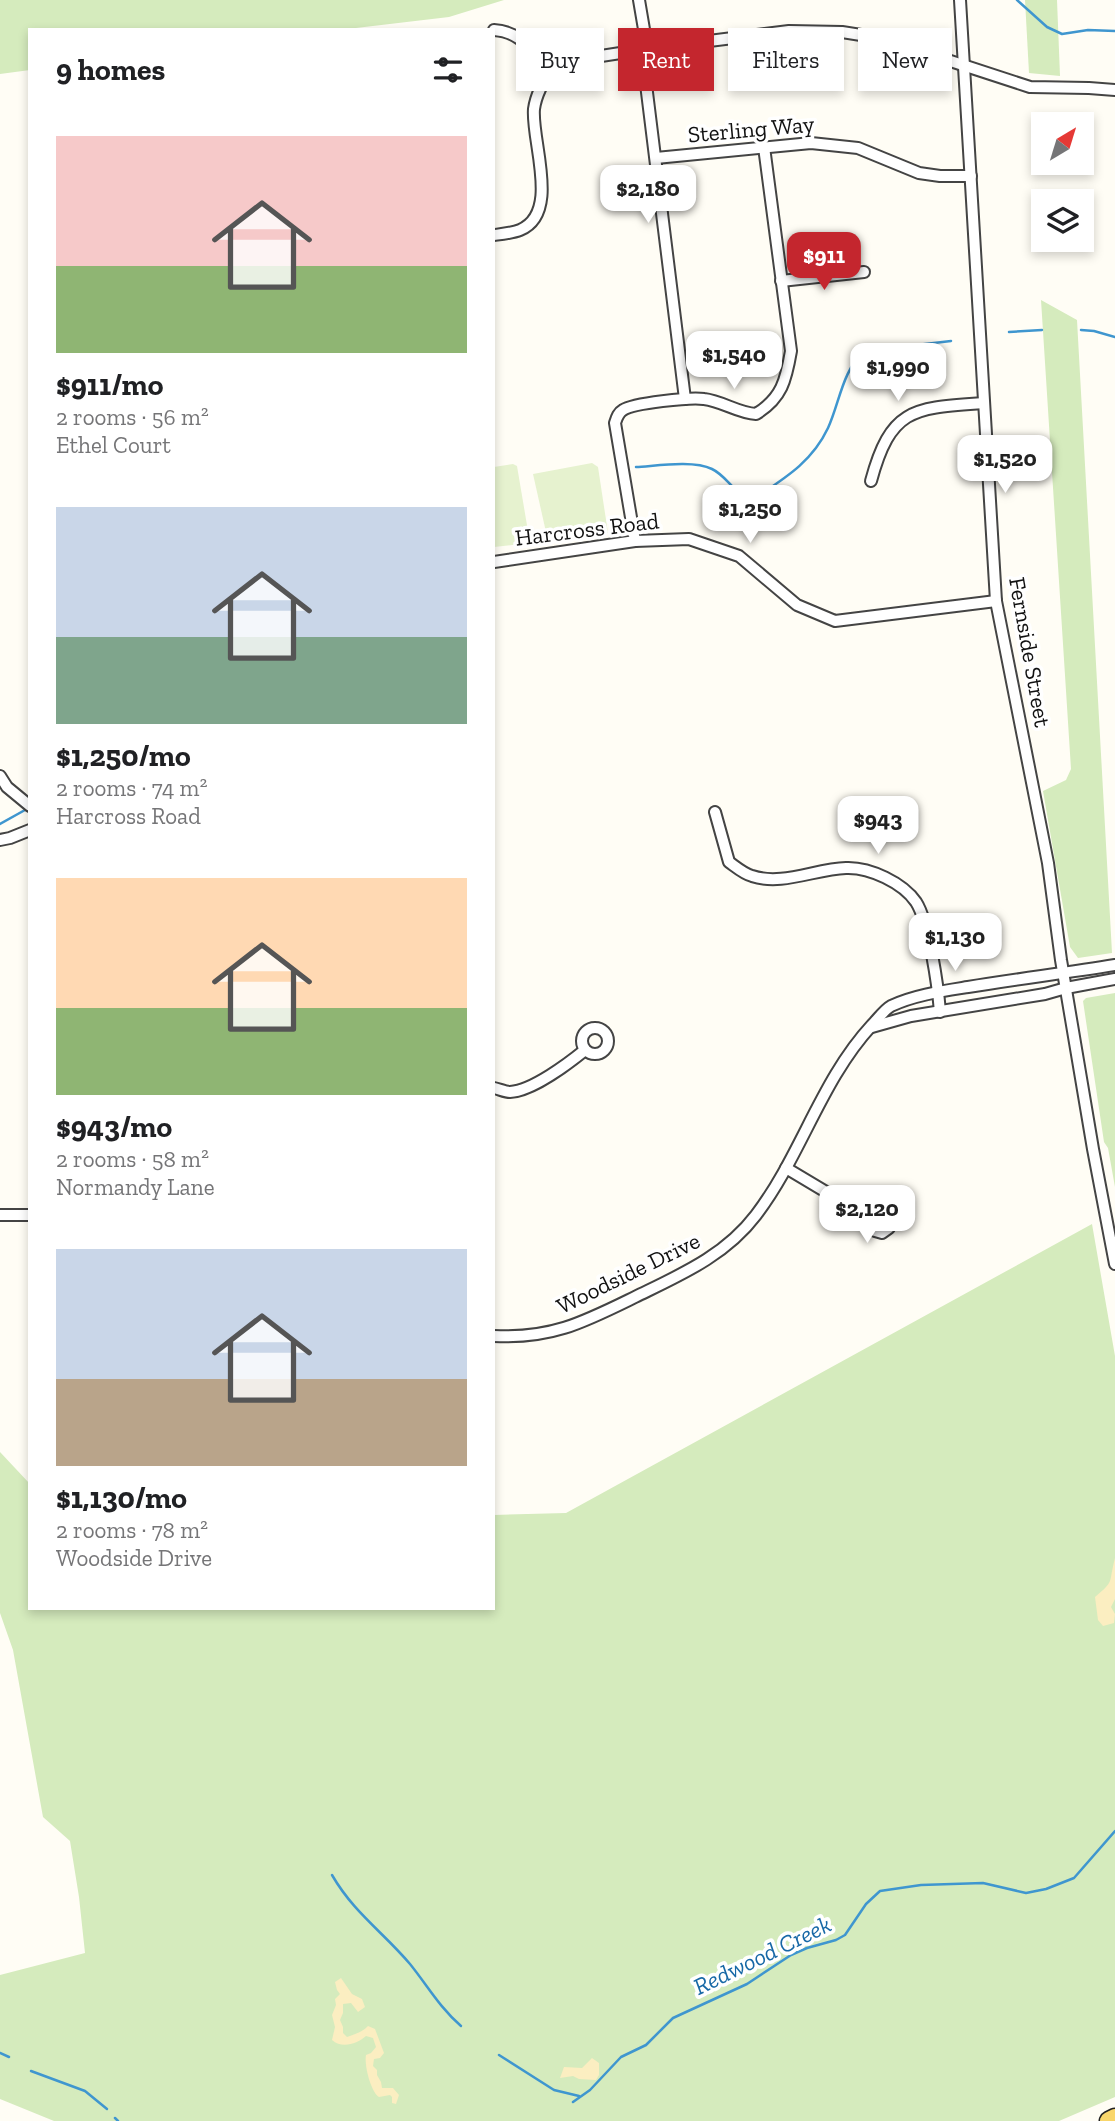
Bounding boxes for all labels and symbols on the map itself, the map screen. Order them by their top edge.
street label: Sterling Way [687,110,816,148]
north arrow [1031,112,1094,175]
pin: $2,180 [591,166,705,225]
pin: $911 [783,232,865,292]
pin: $1,540 [677,332,791,391]
pin: $1,990 [841,344,955,403]
pin: $1,520 [948,435,1062,495]
pin: $1,250 [693,486,807,545]
street label: Harcross Road [513,506,661,552]
street label: Fernside Street [1003,575,1057,730]
pin: $943 [837,796,919,856]
pin: $1,130 [898,914,1012,973]
pin: $2,120 [810,1186,924,1245]
street label: Woodside Drive [552,1226,704,1320]
water label: Redwood Creek [688,1909,836,2001]

